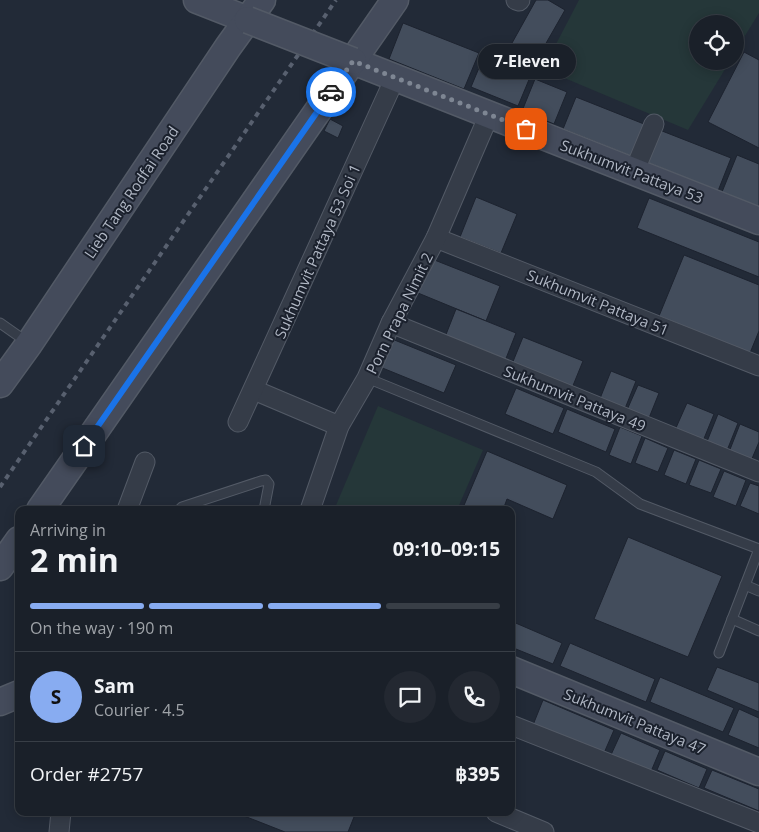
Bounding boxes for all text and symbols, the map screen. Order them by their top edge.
map controls [689,15,744,70]
button: locate [689,15,744,70]
callout: 7-Eleven [477,44,575,79]
text: 7-Eleven [494,50,560,72]
courier [306,67,356,117]
icon: car [317,78,345,106]
pin [505,108,547,150]
icon: bag [512,115,540,143]
street label: Lieb Tang Rodfai Road [79,122,183,262]
street label: Sukhumvit Pattaya 53 [558,135,706,207]
street label: Sukhumvit Pattaya 53 Soi 1 [269,161,365,341]
street label: Porn Prapa Nimit 2 [361,249,437,377]
street label: Sukhumvit Pattaya 51 [524,264,672,340]
street label: Sukhumvit Pattaya 49 [501,360,649,436]
pin [63,425,105,467]
icon: home [70,432,98,460]
text: Arriving in [30,519,106,541]
text: 09:10–09:15 [393,536,500,562]
text: 2 min [30,538,119,581]
text: On the way · 190 m [30,617,173,639]
button: chat [384,671,436,723]
button: phone [448,671,500,723]
text: Sam [94,673,135,699]
street label: Sukhumvit Pattaya 47 [561,683,709,759]
text: S [51,684,61,710]
text: Courier · 4.5 [94,699,185,721]
text: Order #2757 [30,761,143,787]
text: ฿395 [455,761,500,787]

